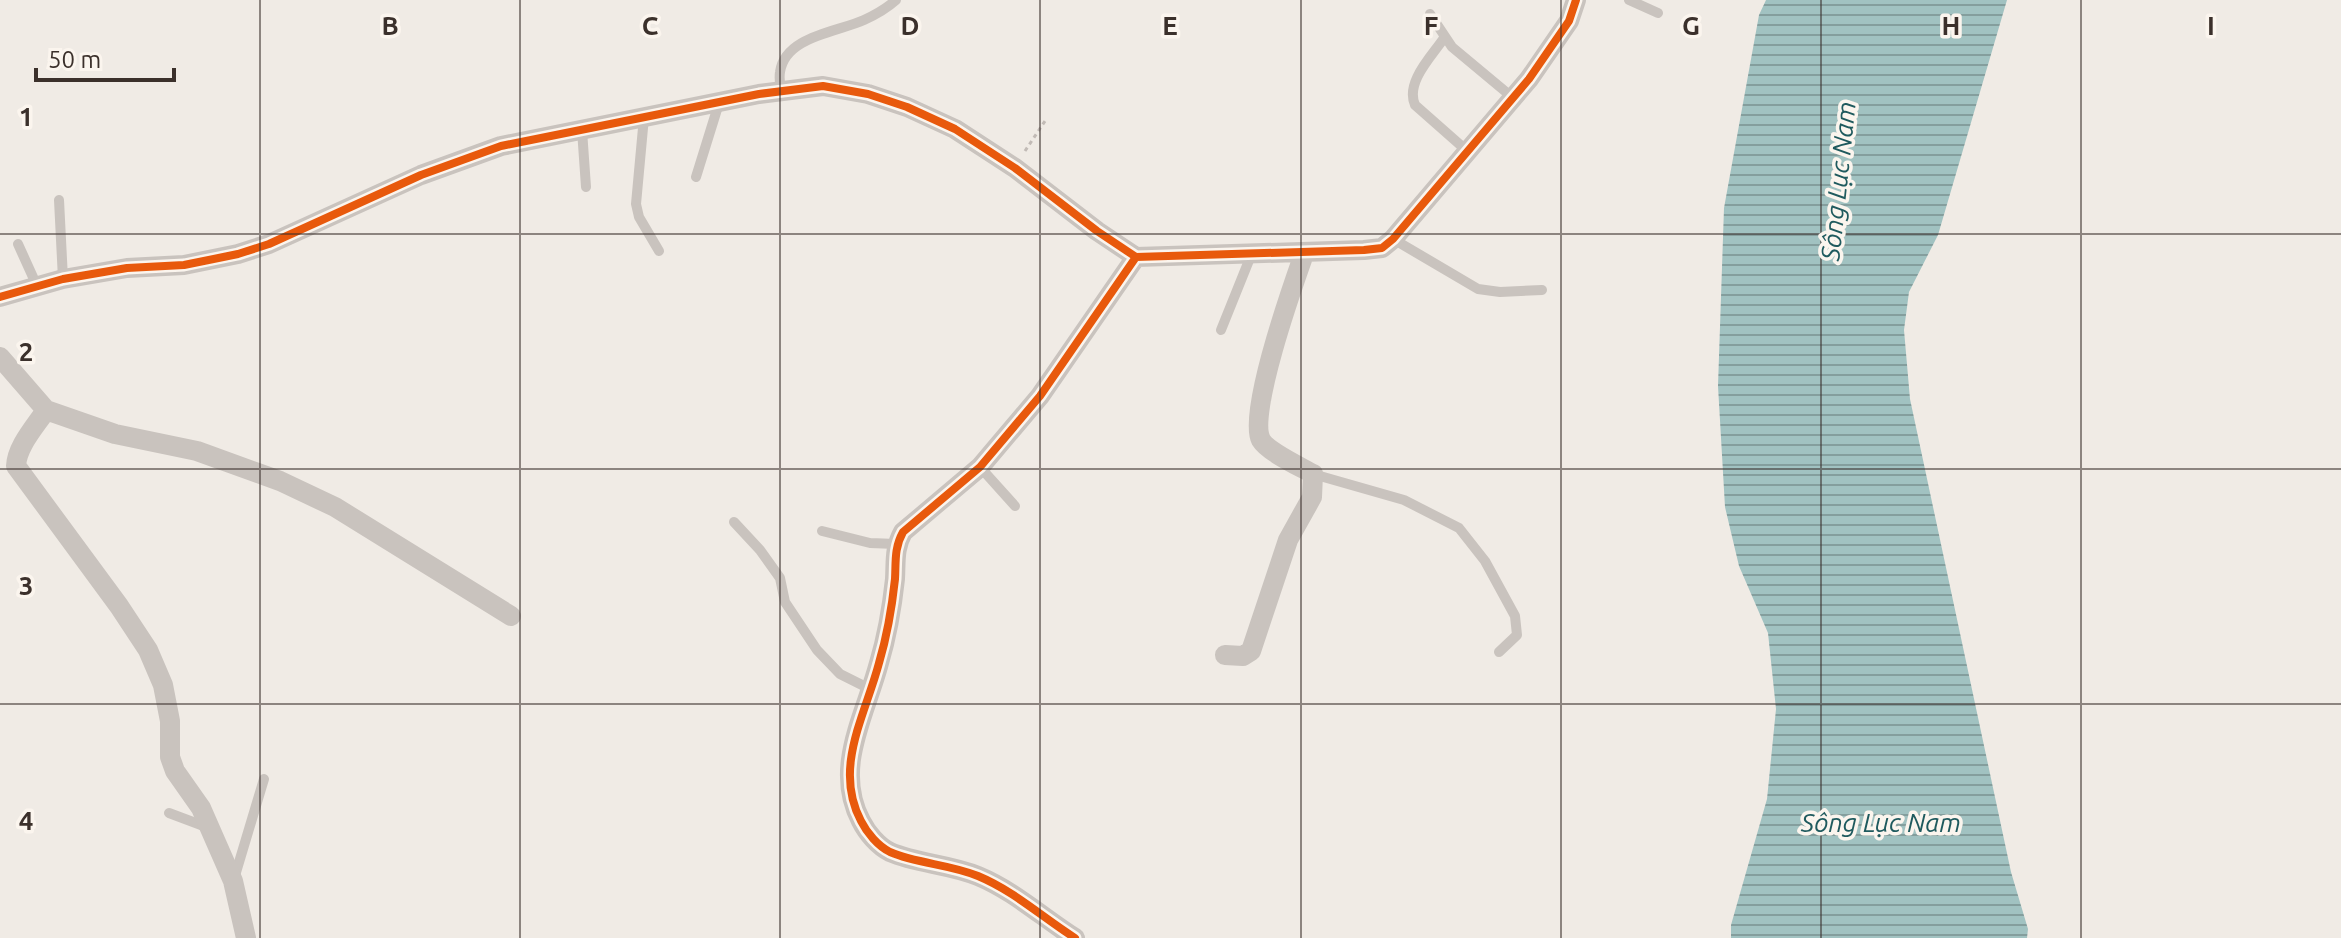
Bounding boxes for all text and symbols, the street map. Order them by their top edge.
text: B [381,11,399,40]
text: C [642,11,659,40]
text: D [901,11,919,40]
text: E [1162,11,1178,40]
text: F [1424,11,1438,40]
text: G [1682,11,1700,40]
text: H [1942,11,1960,40]
text: I [2207,11,2215,40]
scale bar [36,32,174,82]
text: 50 m [48,46,101,73]
water label: Sông Lục Nam [1815,100,1861,263]
text: 1 [19,102,33,131]
text: 2 [19,337,33,366]
text: 3 [19,571,33,600]
text: 4 [19,806,33,835]
water label: Sông Lục Nam [1800,808,1961,837]

